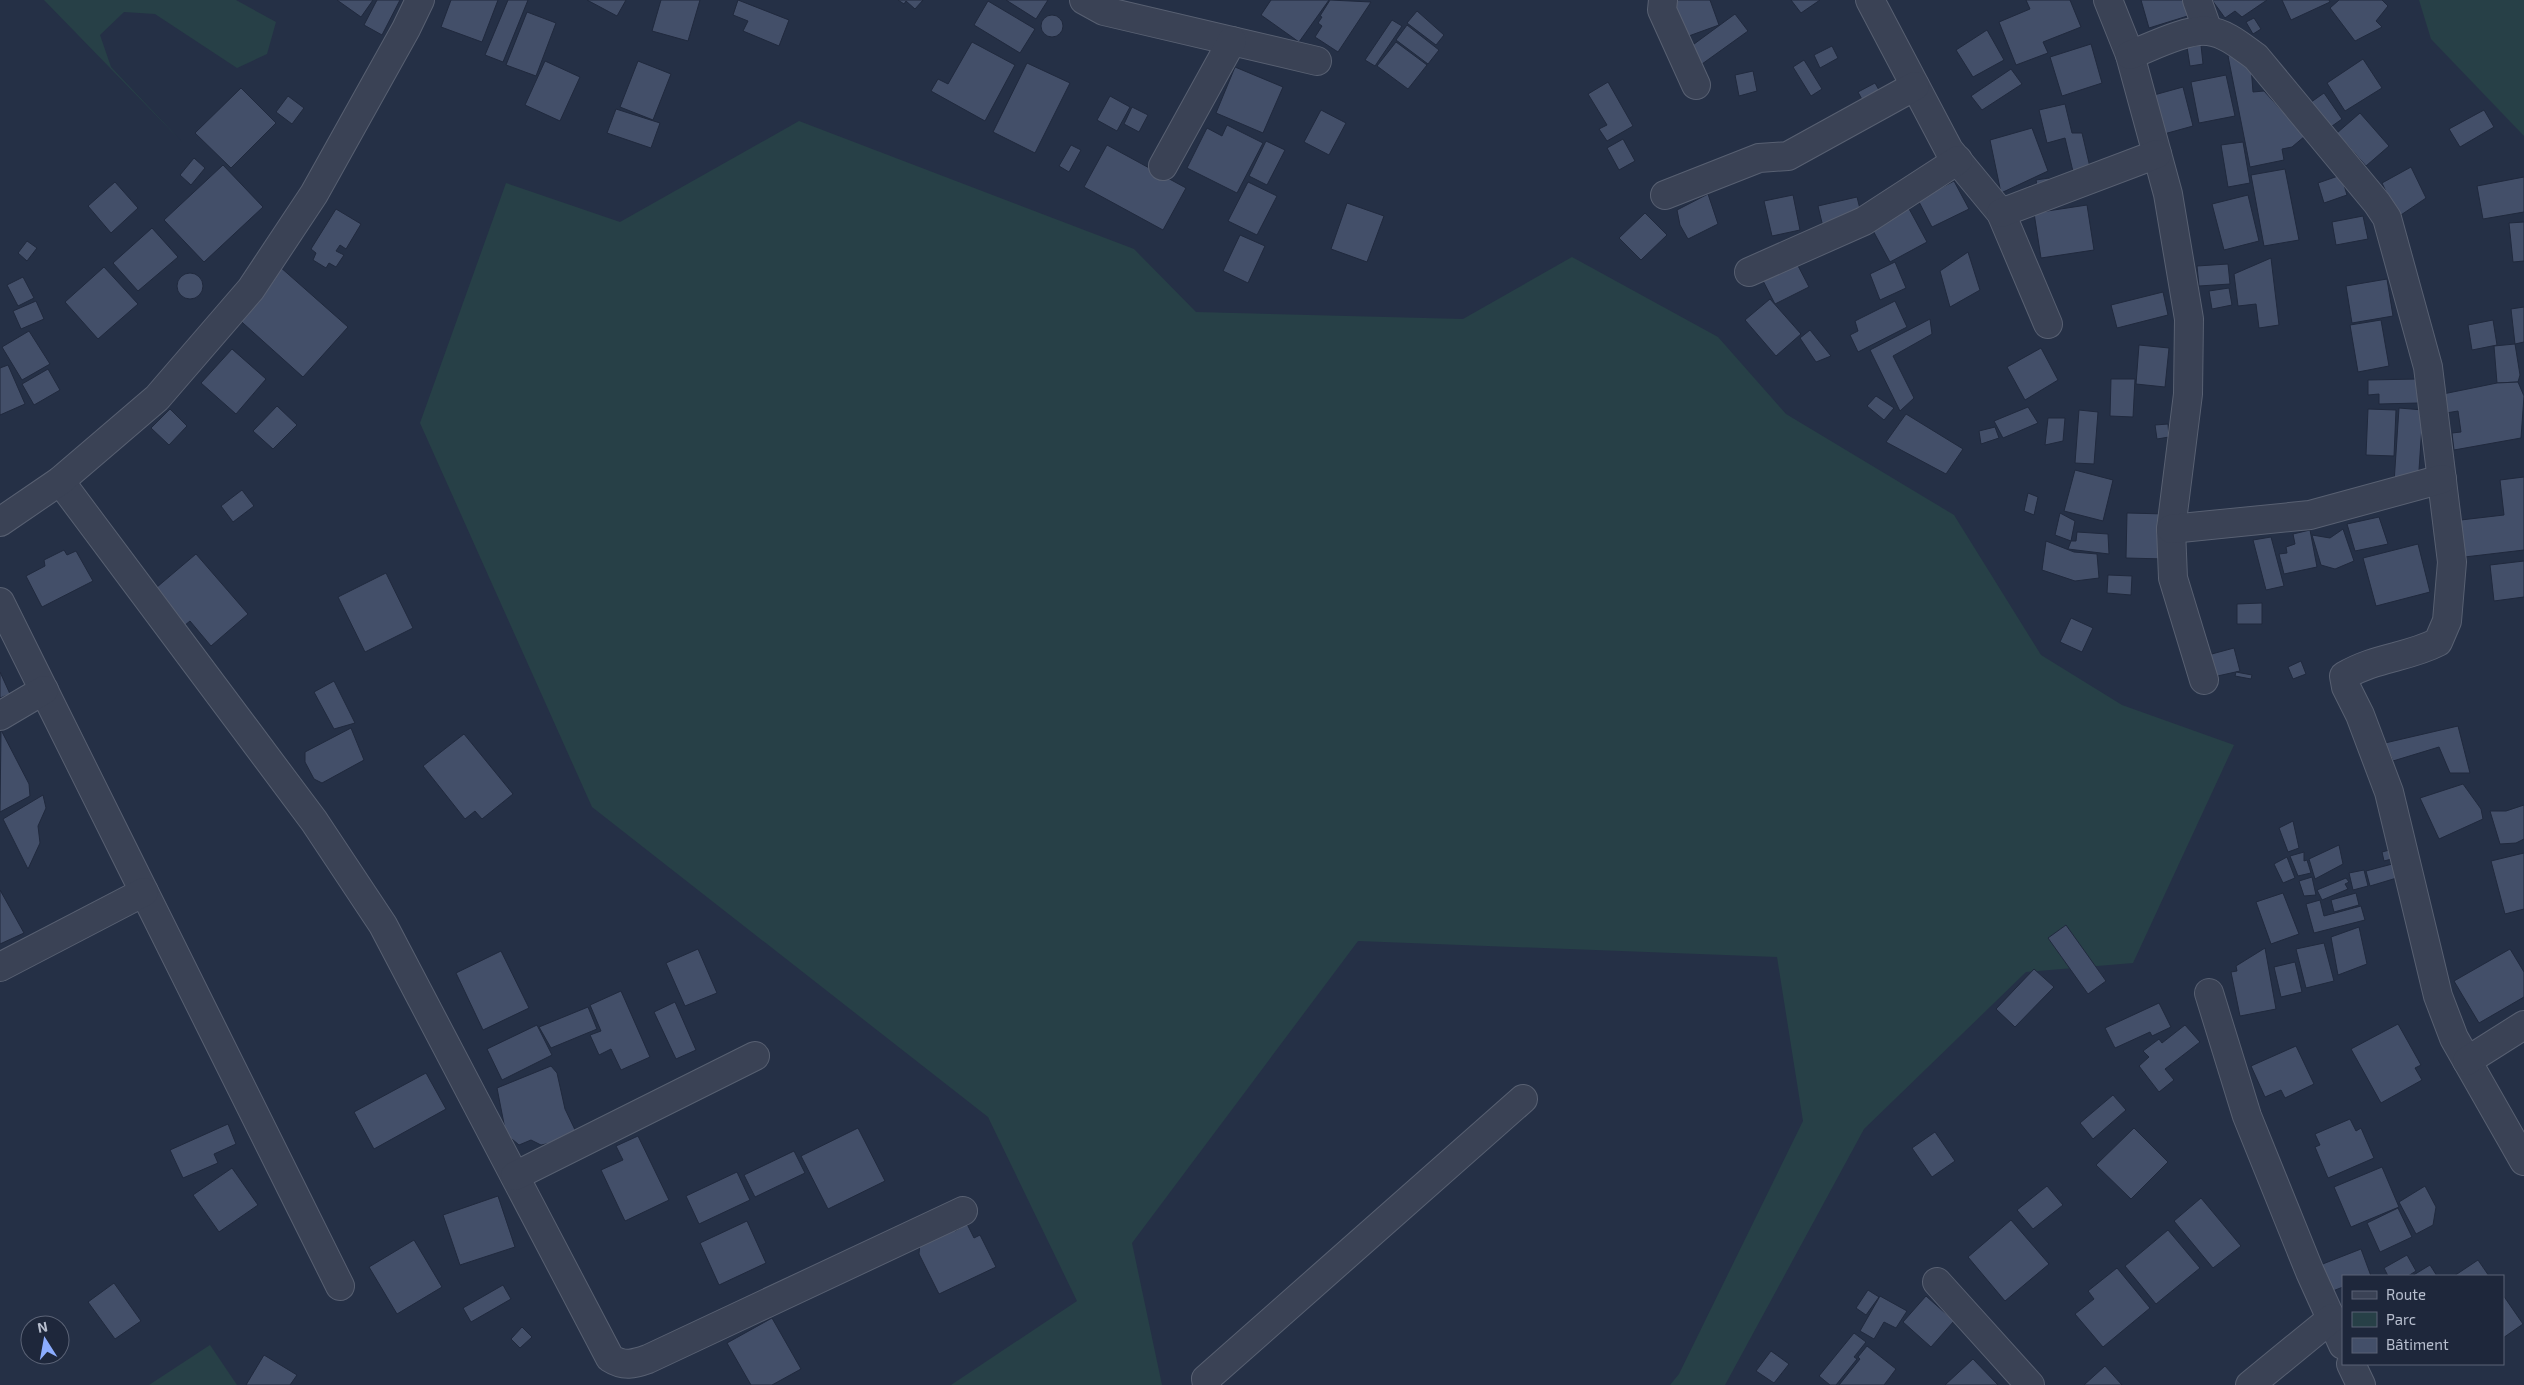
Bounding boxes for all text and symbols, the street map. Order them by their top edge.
legend [2342,1275,2504,1365]
text: Route [2386,1285,2426,1303]
text: Parc [2386,1310,2416,1328]
north arrow [20,1315,70,1365]
text: N [36,1317,49,1336]
text: Bâtiment [2386,1335,2449,1353]

